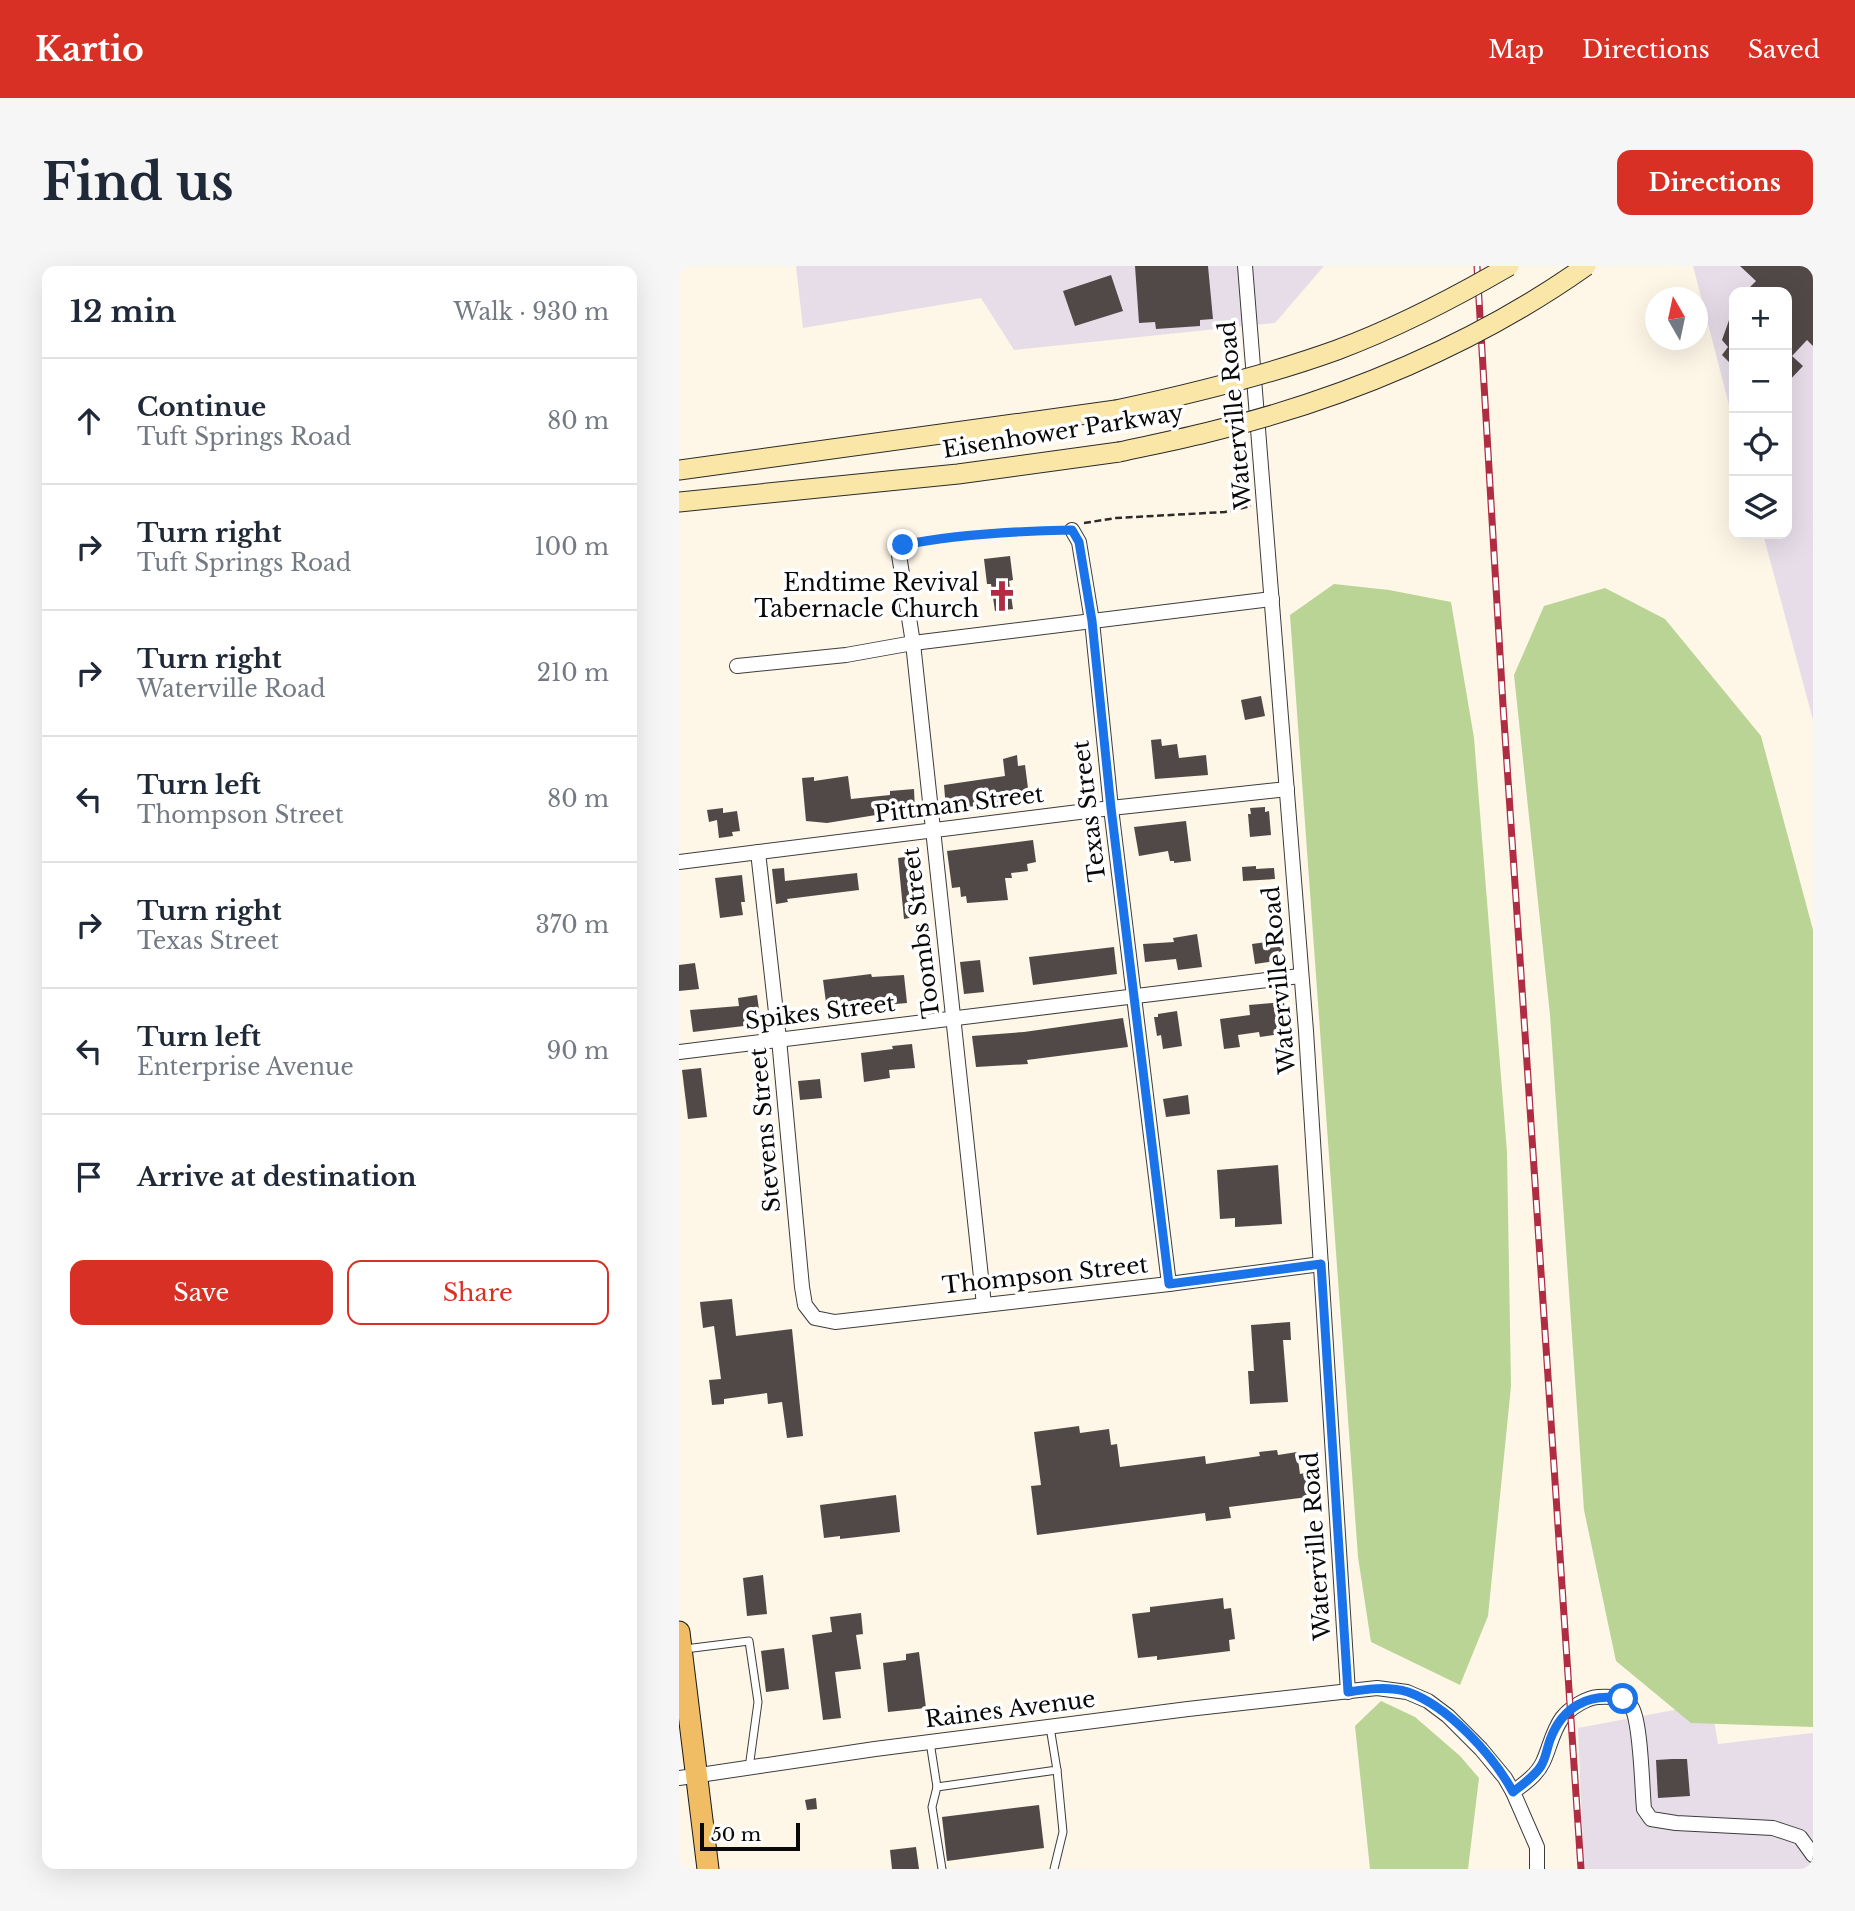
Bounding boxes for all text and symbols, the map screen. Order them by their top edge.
text: Kartio [35,29,144,70]
text: Map [1488,35,1544,64]
text: Directions [1582,35,1710,64]
text: Saved [1748,35,1820,64]
button: Directions [1617,150,1813,215]
text: Find us [42,152,234,213]
north arrow [1645,287,1708,350]
map controls [1729,287,1792,539]
button: + [1729,287,1792,350]
text: 12 min [70,293,176,330]
text: Walk · 930 m [453,298,609,326]
street label: Waterville Road [1213,320,1257,511]
button: − [1729,350,1792,413]
text: Continue [137,391,266,423]
street label: Eisenhower Parkway [941,398,1186,464]
icon: ahead [70,402,108,440]
text: 80 m [547,407,609,435]
button: locate [1729,413,1792,476]
text: Tuft Springs Road [137,423,351,451]
button: layers [1729,476,1792,539]
text: Turn right [137,517,282,549]
icon: right [70,528,108,566]
route end [887,529,918,560]
text: 100 m [535,533,609,561]
text: Tuft Springs Road [137,549,351,577]
place label: Endtime Revival Tabernacle Church [754,569,979,623]
church icon: Endtime Revival Tabernacle Church [985,579,1019,613]
text: Turn right [137,643,282,675]
icon: right [70,654,108,692]
text: 210 m [537,659,609,687]
text: Waterville Road [137,675,325,703]
street label: Texas Street [1066,739,1112,883]
text: Turn left [137,769,261,801]
icon: left [70,780,108,818]
street label: Pittman Street [873,780,1045,828]
text: 80 m [547,785,609,813]
text: Thompson Street [137,801,344,829]
street label: Toombs Street [897,846,945,1020]
street label: Waterville Road [1257,885,1301,1076]
text: Turn right [137,895,282,927]
icon: right [70,906,108,944]
text: 370 m [536,911,609,939]
text: Texas Street [137,927,279,955]
street label: Spikes Street [743,989,897,1035]
text: Turn left [137,1021,261,1053]
icon: left [70,1032,108,1070]
text: 90 m [547,1037,609,1065]
street label: Stevens Street [744,1046,786,1213]
text: Enterprise Avenue [137,1053,354,1081]
icon: arrive [70,1158,108,1196]
text: Arrive at destination [137,1161,417,1193]
street label: Thompson Street [941,1250,1150,1300]
button: Save [70,1260,333,1325]
button: Share [347,1260,609,1325]
street label: Waterville Road [1295,1451,1337,1642]
route start [1607,1683,1638,1714]
street label: Raines Avenue [923,1685,1097,1733]
scale bar [700,1820,800,1852]
text: 50 m [711,1823,761,1846]

